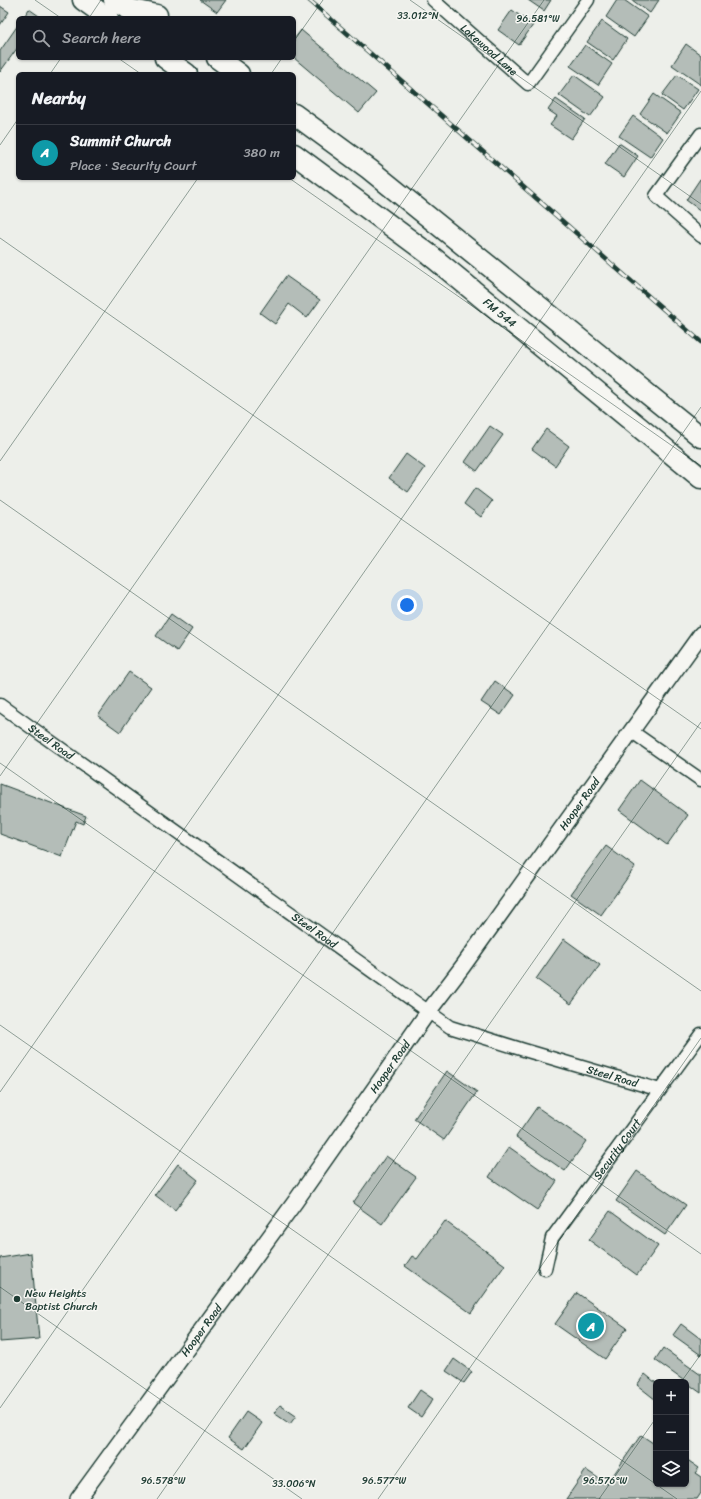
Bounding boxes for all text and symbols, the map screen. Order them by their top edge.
text: 33.012°N [397,7,439,25]
text: 96.581°W [516,10,560,28]
search box [16,16,296,60]
street label: Lakewood Lane [456,19,523,81]
text: Search here [62,25,141,51]
icon: search [30,27,52,49]
text: Nearby [32,83,86,113]
text: Summit Church [70,128,171,154]
text: A [41,141,49,164]
text: 380 m [243,141,280,164]
text: Place · Security Court [70,154,196,177]
street label: FM 544 [479,293,521,332]
your location [397,595,417,615]
street label: Steel Road [24,719,79,765]
street label: Hooper Road [554,773,605,834]
street label: Steel Road [288,907,343,954]
street label: Hooper Road [364,1035,416,1097]
street label: Steel Road [585,1059,641,1093]
street label: Security Court [588,1114,646,1184]
place label: New Heights Baptist Church [25,1284,98,1316]
marker: New Heights Baptist Church [12,1294,22,1304]
street label: Hooper Road [176,1299,228,1361]
pin: A [578,1311,604,1341]
map controls [653,1379,689,1487]
button: + [653,1379,689,1415]
button: − [653,1415,689,1451]
button: layers [653,1451,689,1487]
text: 96.578°W [141,1472,186,1490]
text: 96.577°W [362,1472,406,1490]
text: 96.576°W [583,1472,627,1490]
text: 33.006°N [272,1475,316,1493]

